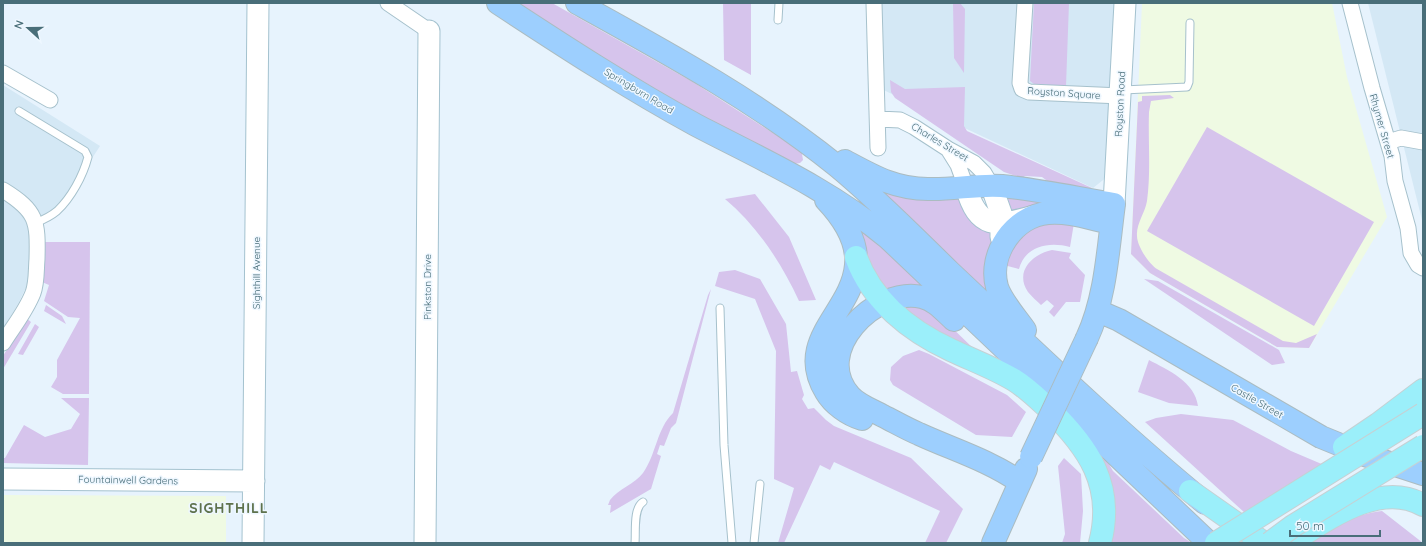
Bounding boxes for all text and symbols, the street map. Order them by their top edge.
north arrow [8,8,48,48]
text: N [11,18,27,31]
street label: Springburn Road [602,65,676,117]
street label: Royston Road [1112,71,1128,137]
street label: Royston Square [1027,84,1101,102]
street label: Rhymer Street [1367,92,1398,160]
street label: Charles Street [909,120,972,165]
street label: Sighthill Avenue [250,236,263,309]
street label: Pinkston Drive [421,254,434,320]
street label: Castle Street [1228,381,1286,422]
street label: Fountainwell Gardens [78,473,178,487]
district label: SIGHTHILL [189,499,269,517]
scale bar [1290,512,1380,538]
text: 50 m [1296,518,1324,533]

